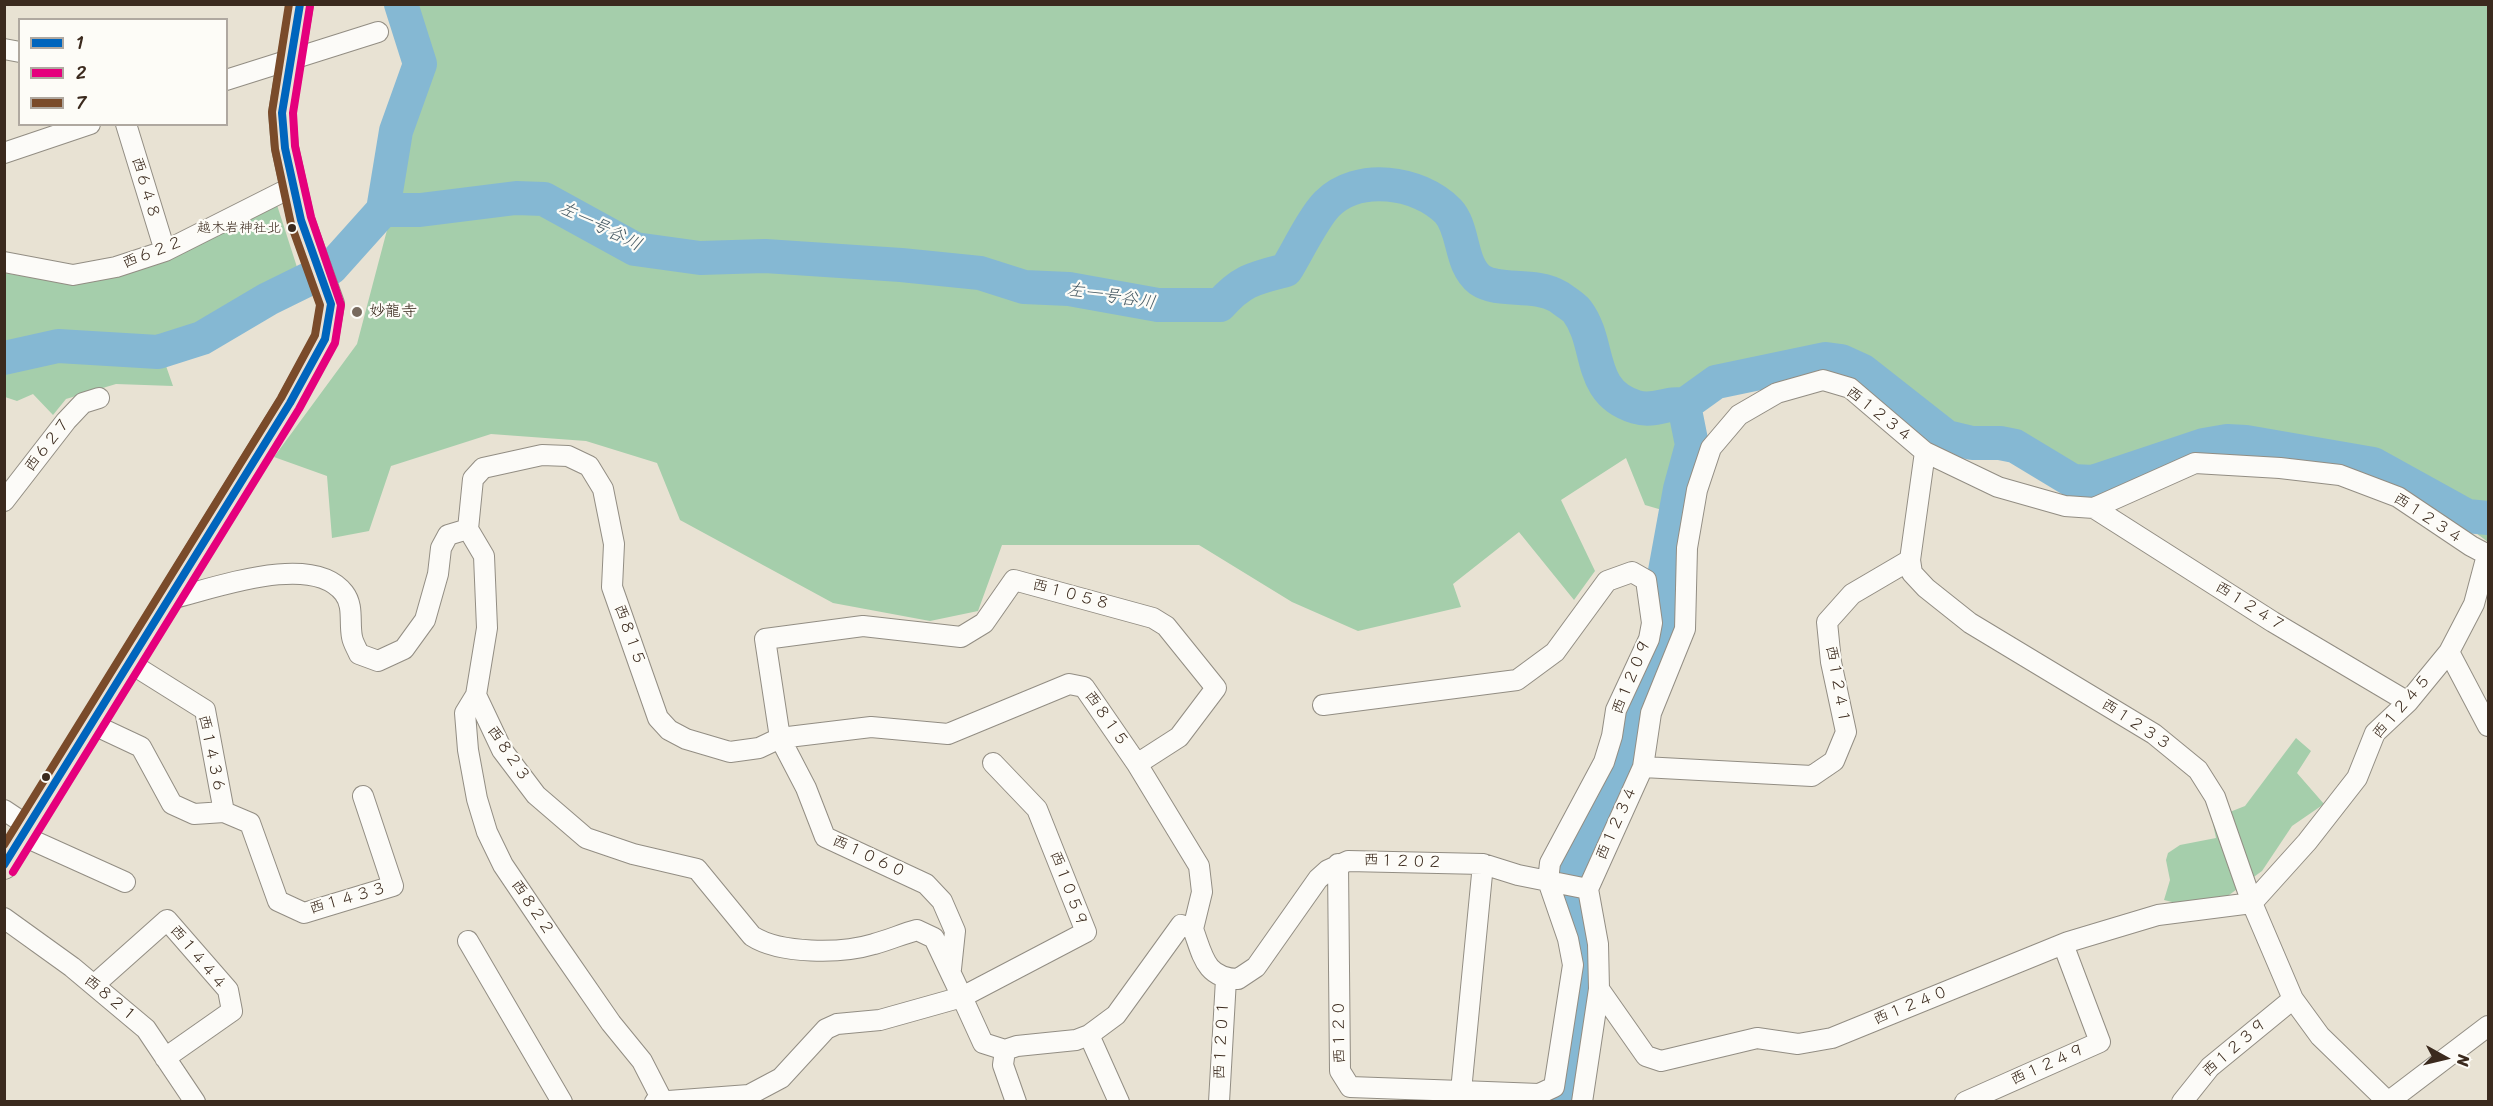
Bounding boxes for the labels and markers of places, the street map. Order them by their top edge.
place label: 越木岩神社北 [197,220,281,236]
marker: 越木岩神社北 [286,222,298,234]
place label: 妙龍寺 [369,302,417,322]
marker: 妙龍寺 [350,305,364,319]
unlabelled marker [40,771,52,783]

